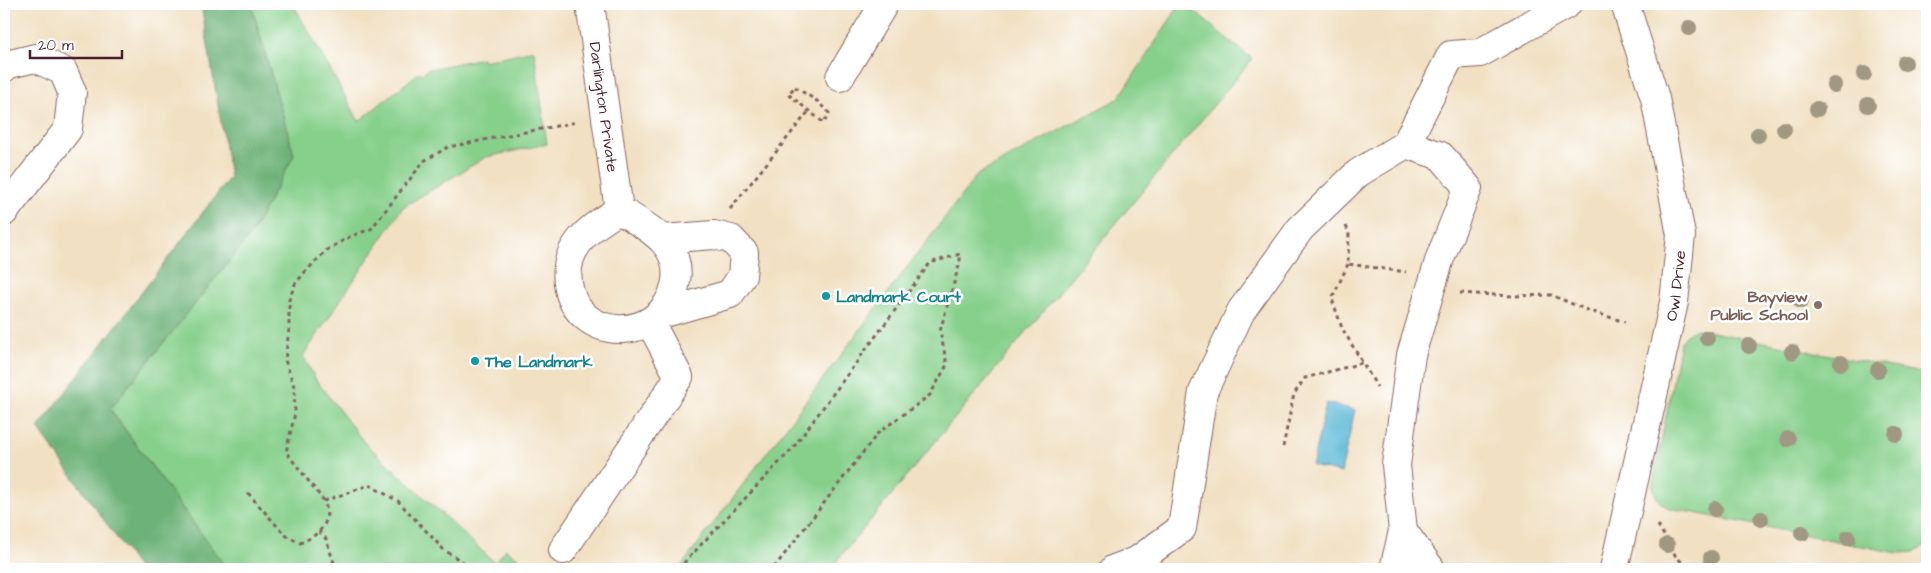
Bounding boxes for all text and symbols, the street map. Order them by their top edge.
scale bar [30,28,122,60]
text: 20 m [38,35,74,56]
street label: Darlington Private [583,41,624,174]
street label: Owl Drive [1660,249,1691,323]
place label: Landmark Court [836,286,961,308]
place label: Bayview Public School [1710,286,1808,326]
marker: Landmark Court [820,290,832,302]
marker: Bayview Public School [1812,299,1824,311]
place label: The Landmark [484,351,593,373]
marker: The Landmark [469,355,481,367]

